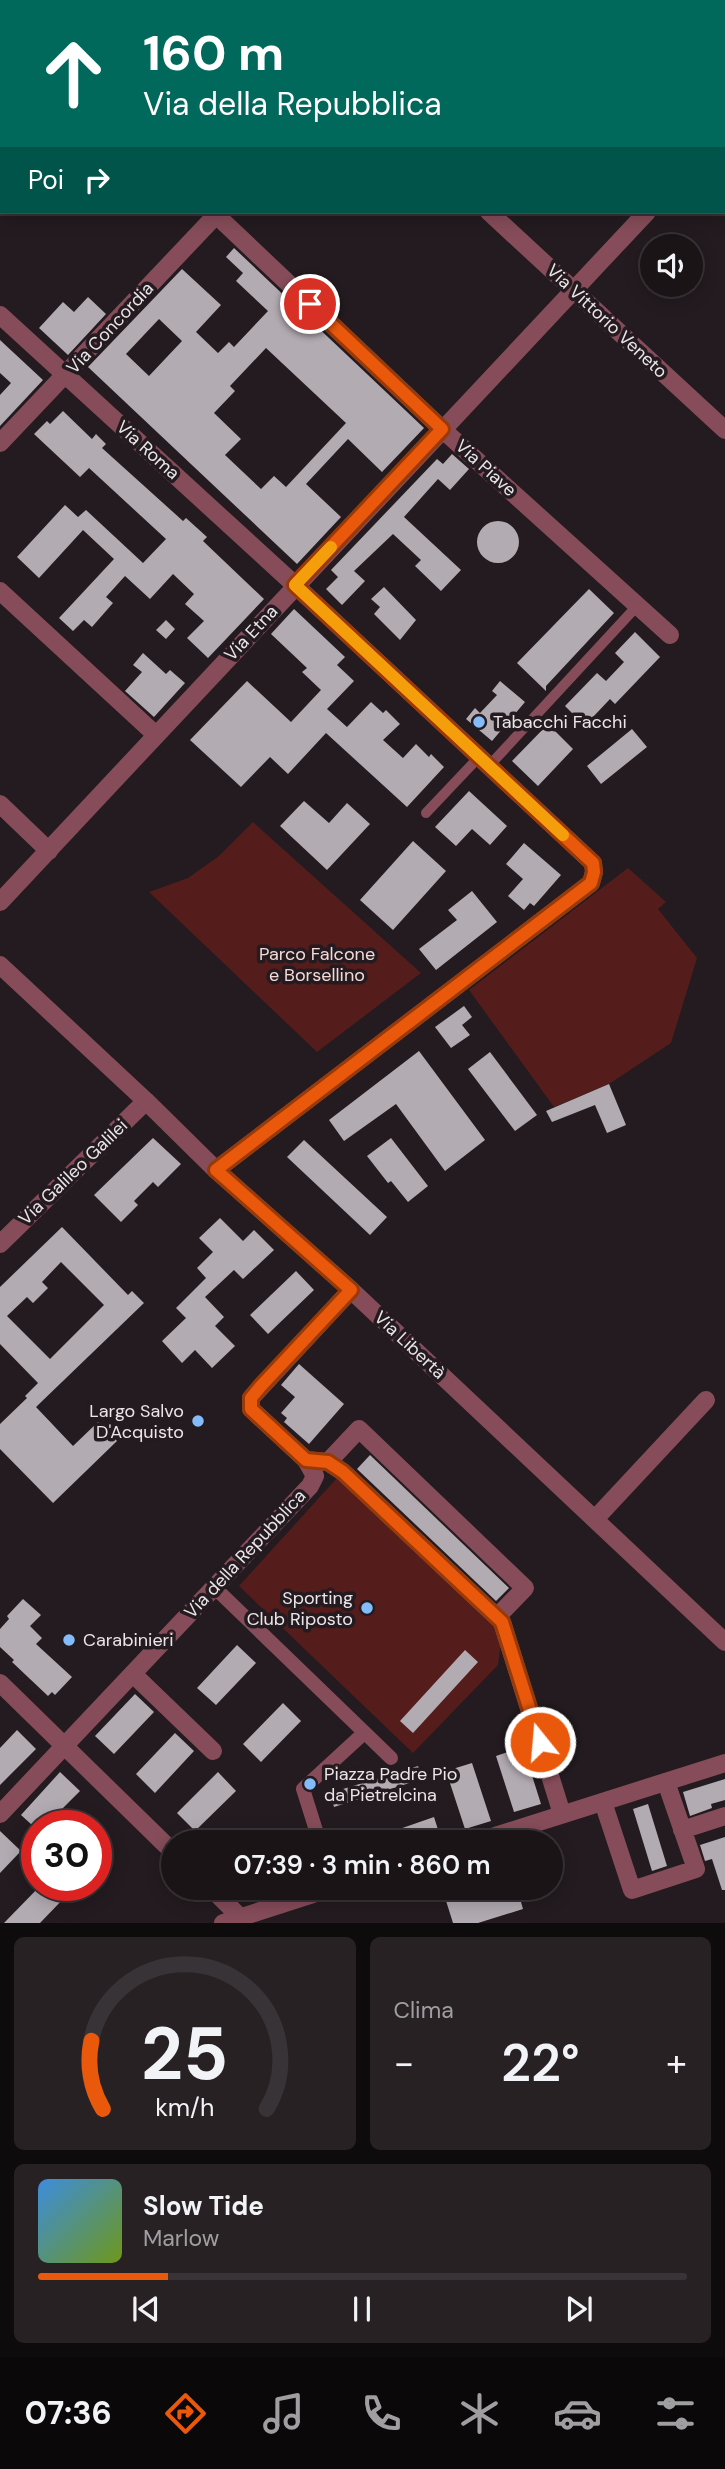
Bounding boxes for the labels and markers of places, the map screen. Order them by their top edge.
pin [280,274,340,334]
place label: Tabacchi Facchi [493,710,627,734]
marker: Tabacchi Facchi [471,714,487,730]
place label: Largo Salvo D'Acquisto [89,1399,184,1444]
marker: Largo Salvo D'Acquisto [190,1413,206,1429]
place label: Sporting Club Riposto [247,1586,353,1631]
marker: Sporting Club Riposto [359,1600,375,1616]
place label: Carabinieri [83,1628,174,1652]
marker: Carabinieri [61,1632,77,1648]
place label: Piazza Padre Pio da Pietrelcina [324,1762,458,1807]
marker: Piazza Padre Pio da Pietrelcina [302,1776,318,1792]

